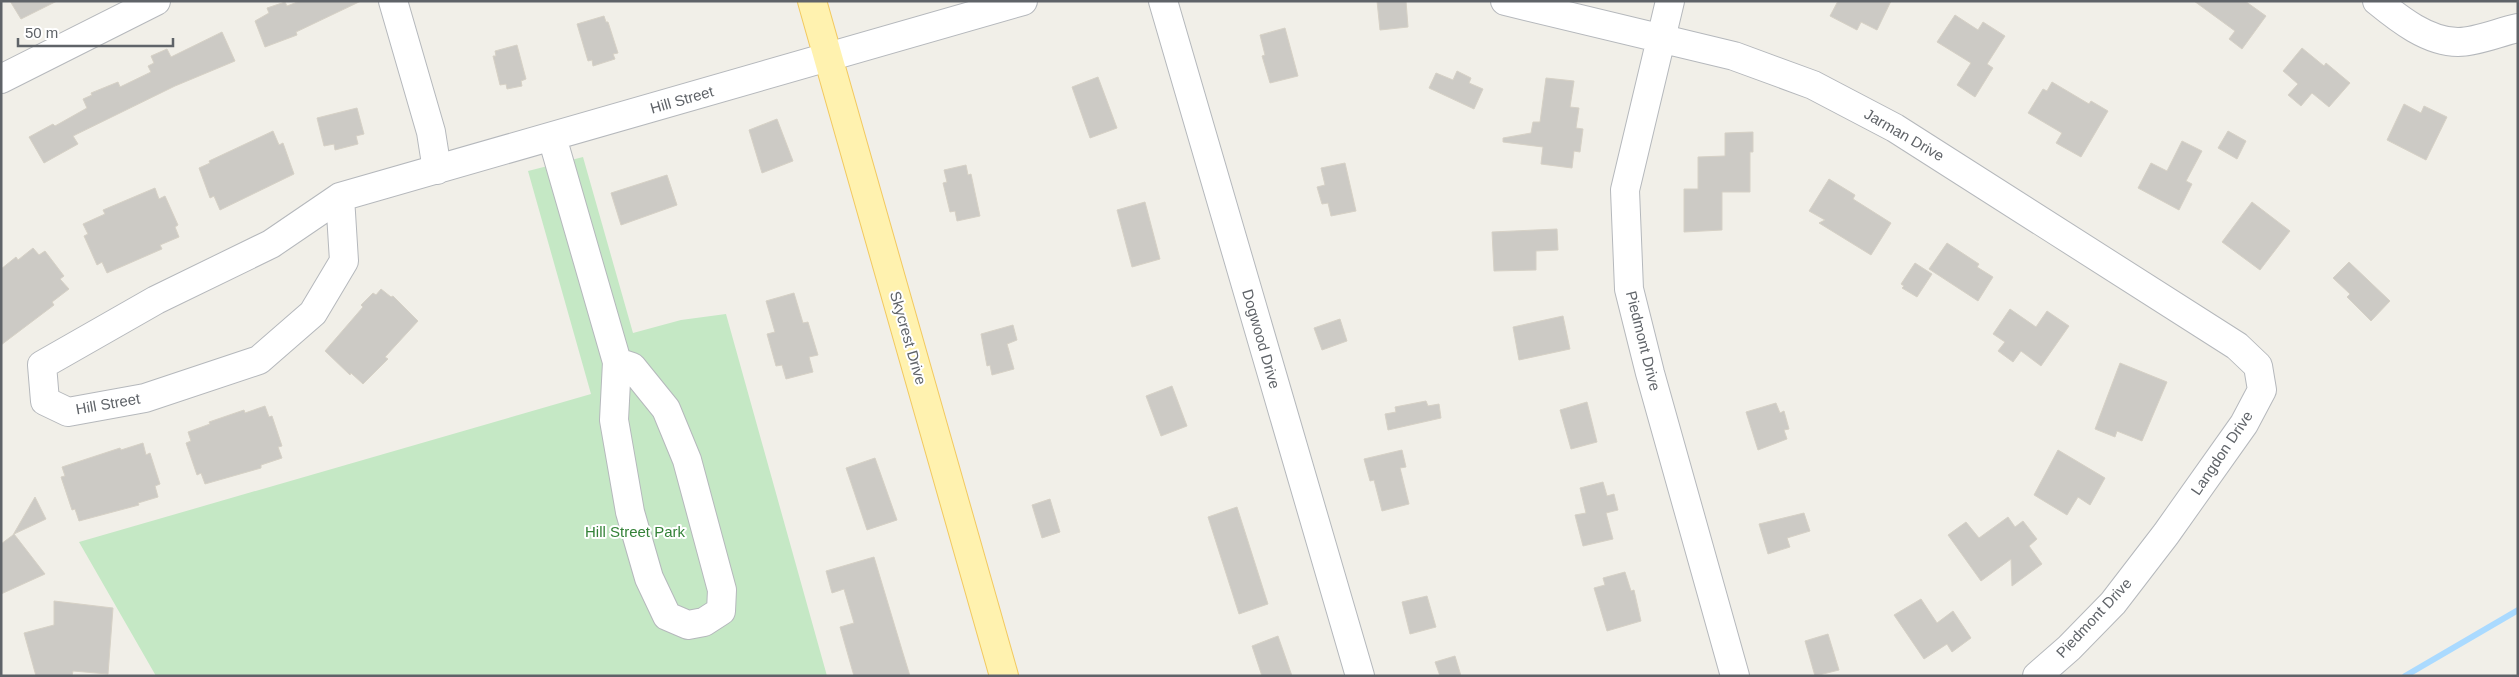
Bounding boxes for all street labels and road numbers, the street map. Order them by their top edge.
street label: Hill Street [648,82,716,117]
street label: Jarman Drive [1861,105,1947,164]
street label: Dogwood Drive [1239,287,1284,390]
street label: Skycrest Drive [887,289,930,387]
street label: Piedmont Drive [1623,289,1664,393]
street label: Hill Street [74,389,142,418]
street label: Langdon Drive [2187,408,2256,498]
street label: Piedmont Drive [2052,574,2135,661]

